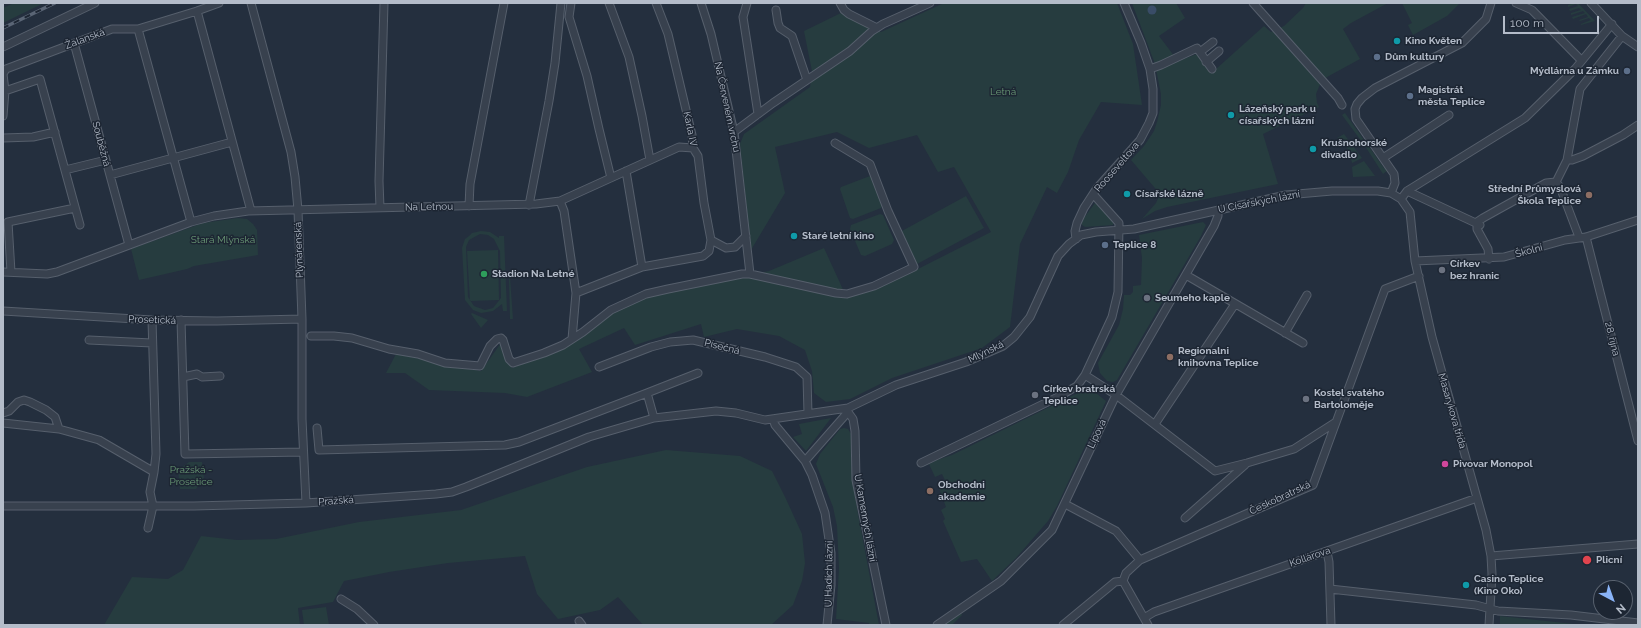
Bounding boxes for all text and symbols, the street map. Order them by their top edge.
scale bar [1505,8,1601,34]
text: 100 m [1510,16,1544,30]
street label: Žalanská [64,26,106,52]
place label: Kino Květen [1405,35,1462,47]
marker: Kino Květen [1392,36,1402,46]
place label: Dům kultury [1385,51,1444,63]
marker: Dům kultury [1372,52,1382,62]
street label: Na Červeném vrchu [712,61,742,153]
place label: Mýdlárna u Zámku [1530,65,1619,77]
marker: Mýdlárna u Zámku [1622,66,1632,76]
place label: Magistrát města Teplice [1418,84,1485,108]
park label: Letná [990,86,1016,98]
marker: Magistrát města Teplice [1405,91,1415,101]
place label: Lázeňský park u císařských lázní [1239,103,1316,126]
street label: Karla IV [680,110,700,148]
marker: Lázeňský park u císařských lázní [1226,110,1236,120]
street label: Souběžná [89,120,113,168]
place label: Krušnohorské divadlo [1321,137,1387,160]
street label: Rooseveltova [1092,140,1142,194]
marker: Krušnohorské divadlo [1308,144,1318,154]
place label: Střední Průmyslová Škola Teplice [1488,183,1581,206]
place label: Císařské lázně [1135,188,1203,200]
street label: U Císařských lázní [1217,188,1301,216]
marker: Císařské lázně [1122,189,1132,199]
marker: Střední Průmyslová Škola Teplice [1584,190,1594,200]
street label: Na Letnou [405,201,453,213]
street label: Plynárenská [292,222,306,278]
place label: Staré letní kino [802,230,874,242]
marker: Staré letní kino [789,231,799,241]
park label: Stará Mlýnská [191,234,255,246]
place label: Teplice 8 [1113,239,1156,251]
marker: Teplice 8 [1100,240,1110,250]
street label: Školní [1514,242,1544,260]
place label: Církev bez hranic [1450,258,1499,282]
marker: Církev bez hranic [1437,265,1447,275]
place label: Stadion Na Letné [492,268,574,280]
marker: Stadion Na Letné [479,269,489,279]
place label: Seumeho kaple [1155,292,1230,304]
marker: Seumeho kaple [1142,293,1152,303]
street label: Prosetická [128,313,176,327]
street label: 28. října [1602,321,1622,357]
street label: Písečná [703,337,741,357]
street label: Mlýnská [966,338,1006,366]
place label: Regionalni knihovna Teplice [1178,345,1259,368]
marker: Regionalni knihovna Teplice [1165,352,1175,362]
street label: Masarykova třída [1435,372,1469,450]
place label: Církev bratrská Teplice [1043,383,1115,406]
place label: Kostel svatého Bartoloměje [1314,387,1384,410]
marker: Církev bratrská Teplice [1030,390,1040,400]
marker: Kostel svatého Bartoloměje [1301,394,1311,404]
street label: Lípová [1085,418,1109,450]
place label: Pivovar Monopol [1453,458,1533,470]
marker: Pivovar Monopol [1440,459,1450,469]
park label: Pražská - Prosetice [169,464,213,488]
street label: U Kamenných lázní [851,473,879,563]
place label: Obchodni akademie [938,479,985,502]
street label: Českobratrská [1248,479,1312,517]
marker: Obchodni akademie [925,486,935,496]
street label: Pražská [318,494,354,508]
street label: U Hadích lázní [822,541,836,607]
street label: Kollárova [1288,544,1332,570]
marker: Plicní [1581,554,1593,566]
place label: Plicní [1596,554,1622,566]
place label: Casino Teplice (Kino Oko) [1474,573,1543,596]
marker: Casino Teplice (Kino Oko) [1461,580,1471,590]
north arrow [1593,580,1633,620]
text: N [1613,601,1628,616]

